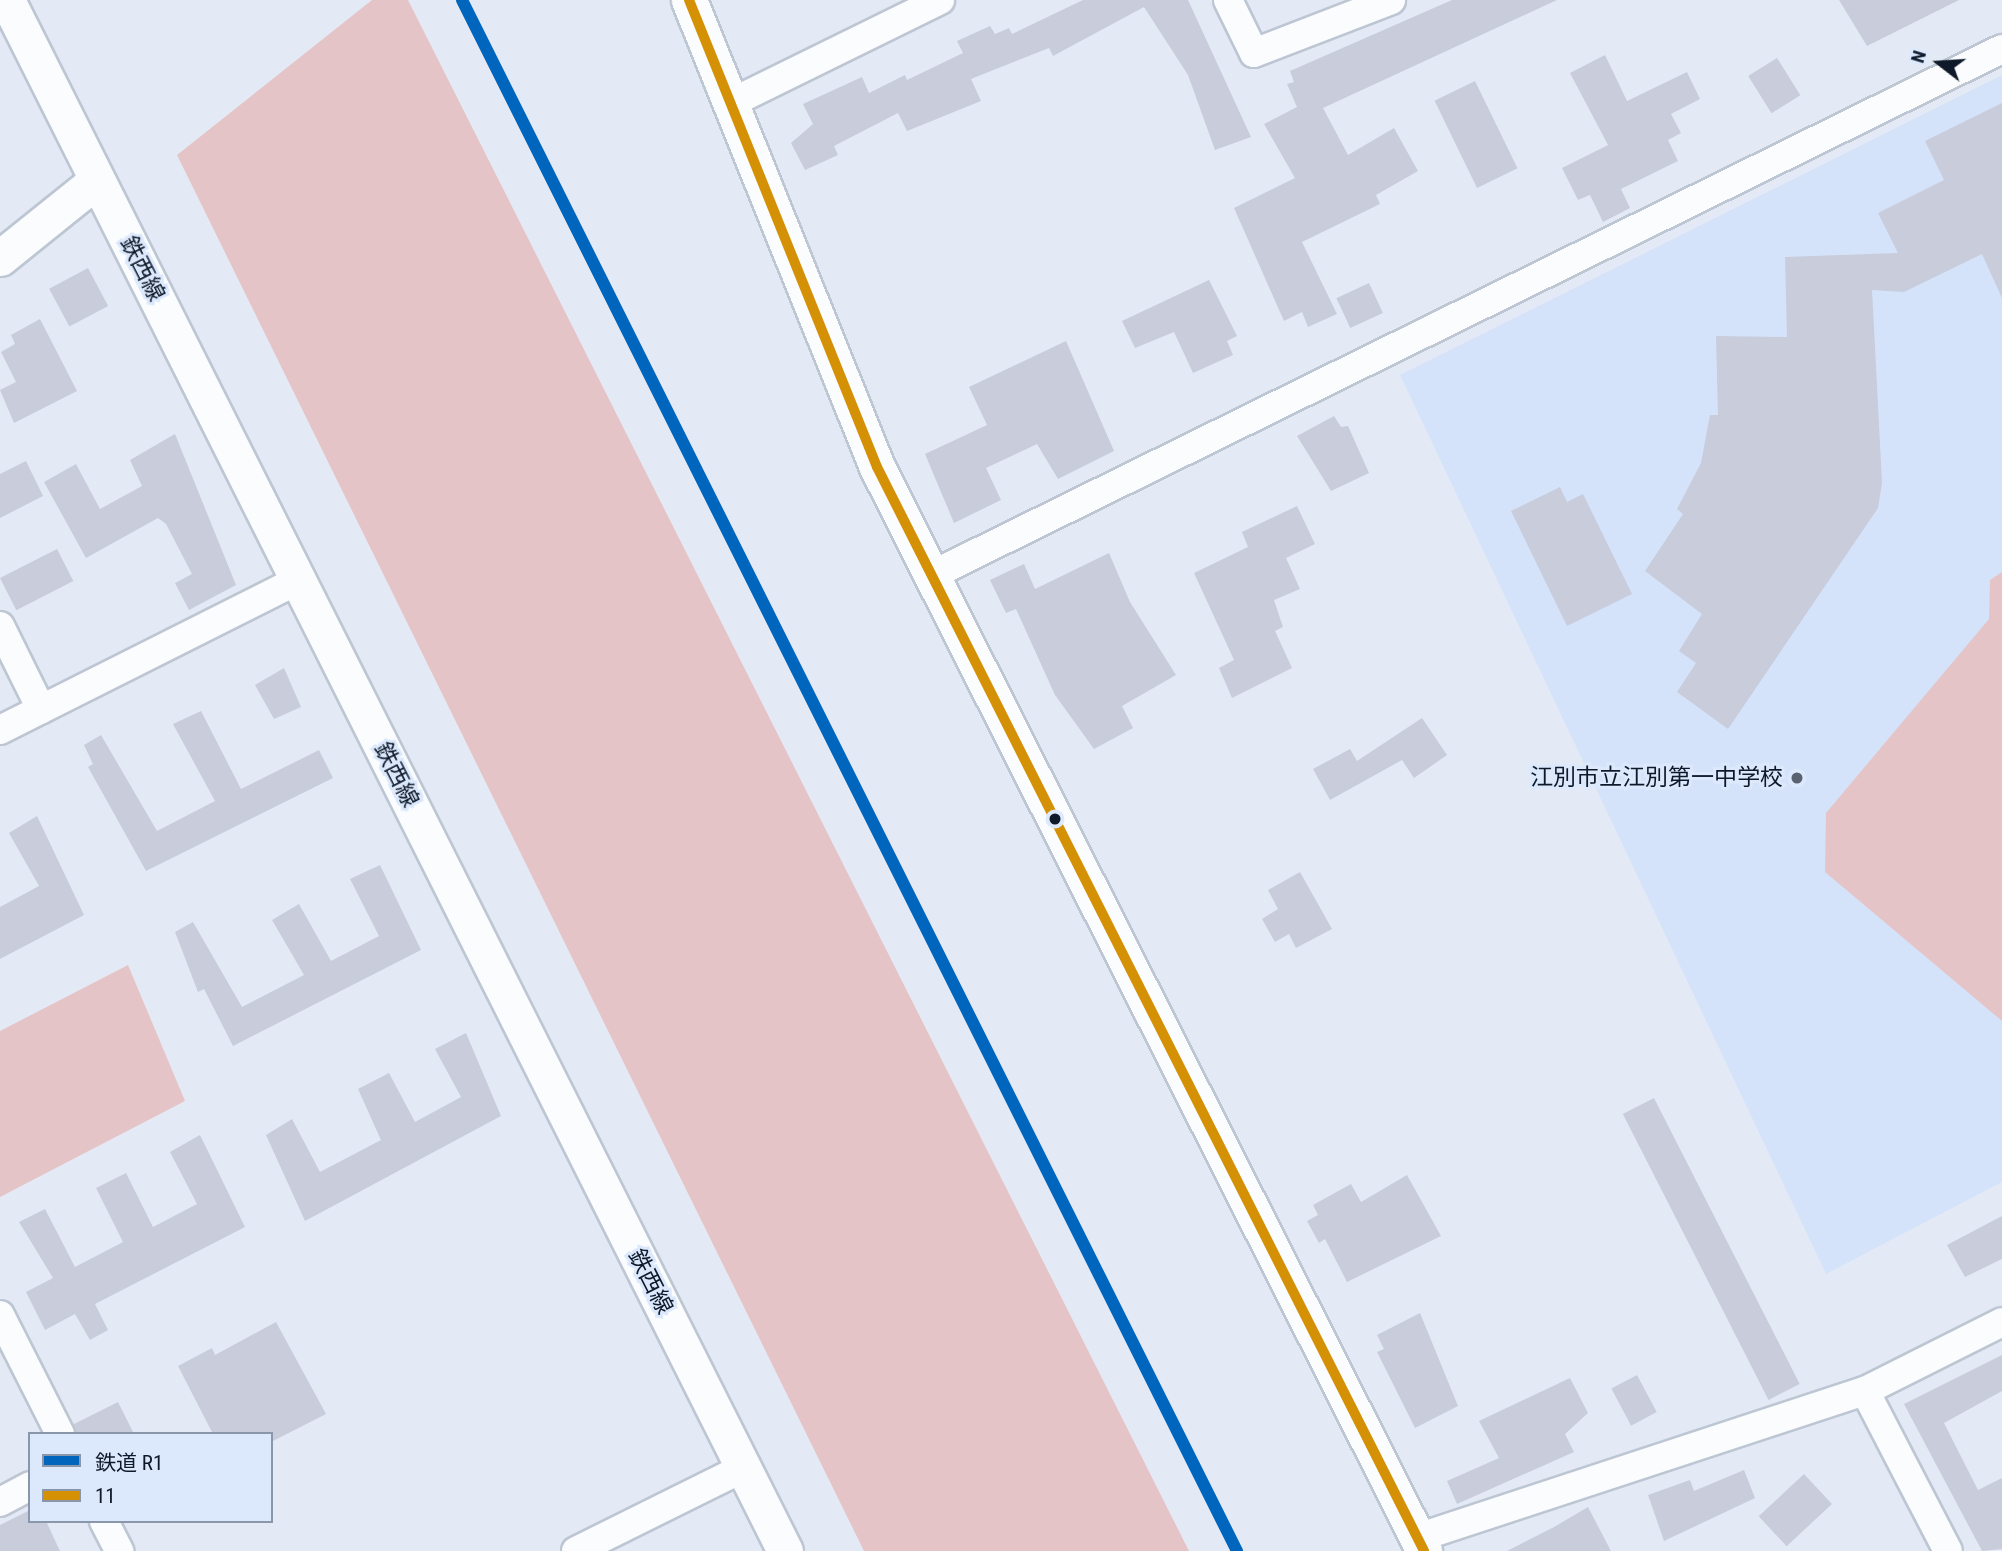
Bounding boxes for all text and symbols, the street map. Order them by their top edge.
north arrow [1904,28,1974,98]
text: N [1906,48,1931,66]
street label: 鉄西線 [114,232,170,306]
street label: 鉄西線 [368,738,424,812]
place label: 江別市立江別第一中学校 [1530,764,1783,792]
marker: 江別市立江別第一中学校 [1789,770,1805,786]
unlabelled marker [1048,812,1062,826]
street label: 鉄西線 [622,1245,678,1319]
legend [28,1432,273,1523]
text: 鉄道 R1 [95,1451,163,1475]
text: 11 [95,1484,116,1508]

